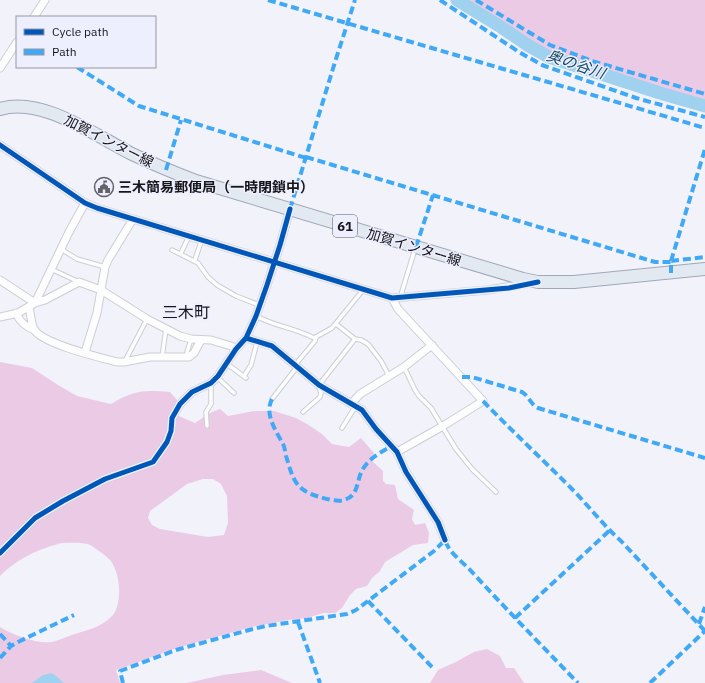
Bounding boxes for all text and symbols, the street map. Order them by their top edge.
legend [16,16,156,68]
text: Cycle path [52,24,109,39]
text: Path [52,44,77,59]
water label: 奥の谷川 [545,45,609,83]
street label: 加賀インター線 [61,111,157,171]
public building icon: 三木簡易郵便局（一時閉鎖中） [93,176,115,198]
place label: 三木簡易郵便局（一時閉鎖中） [118,178,314,196]
road number: 61 [333,215,357,237]
street label: 加賀インター線 [365,224,463,270]
district label: 三木町 [162,302,210,322]

